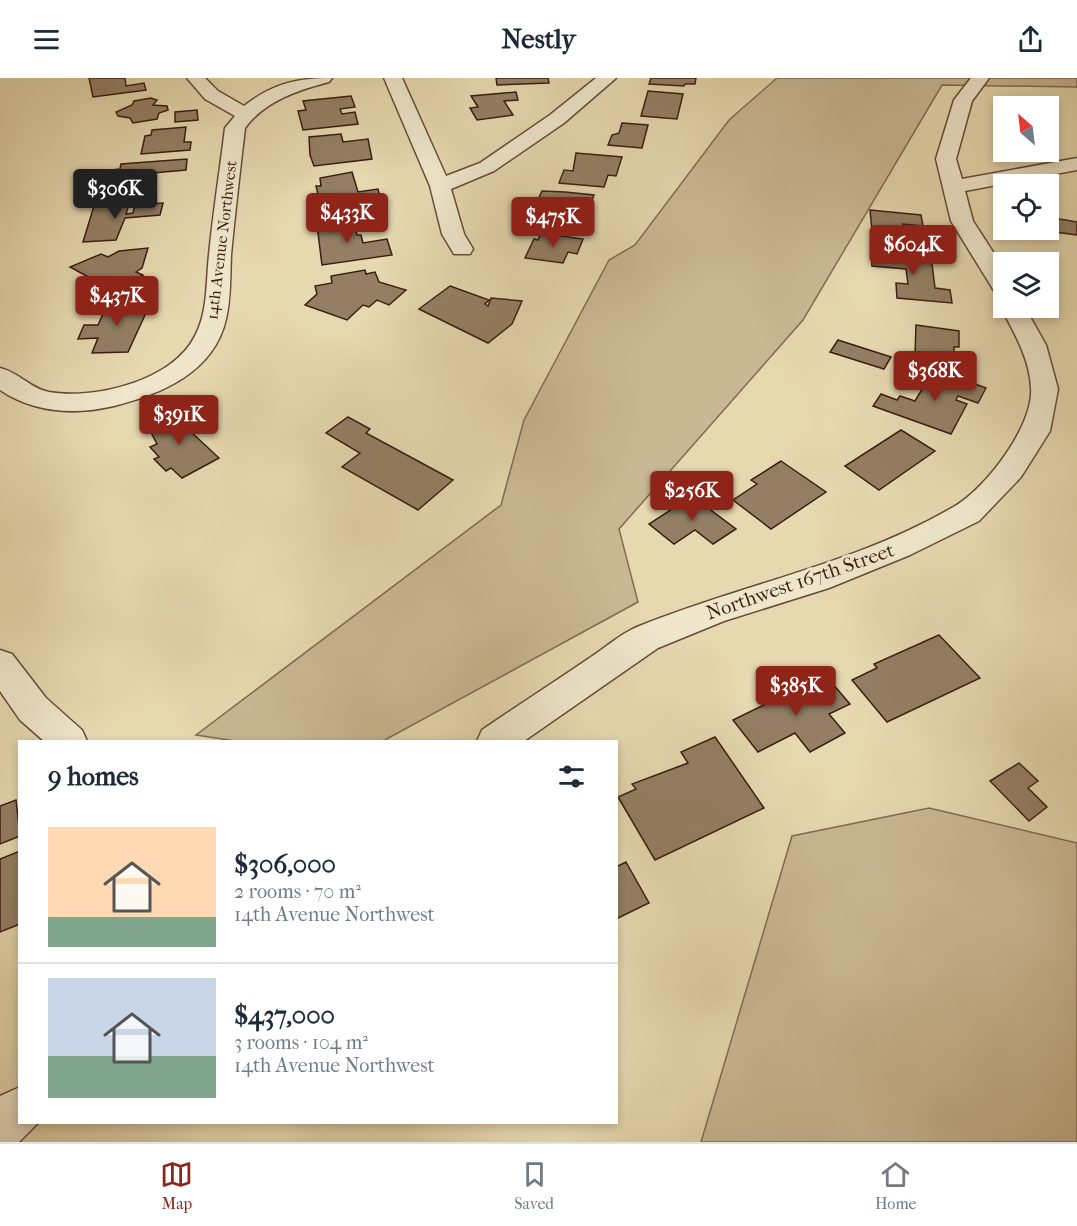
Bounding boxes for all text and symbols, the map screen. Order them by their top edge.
icon: menu [30,23,63,56]
text: Nestly [501,23,576,55]
icon: share [1014,23,1047,56]
north arrow [993,96,1059,162]
map controls [993,96,1059,318]
street label: 14th Avenue Northwest [202,159,241,321]
pin: $306K [73,169,157,220]
button: locate [993,174,1059,240]
text: $306K [87,177,143,200]
pin: $433K [305,193,389,244]
pin: $475K [511,197,595,248]
text: $433K [320,201,374,224]
text: $475K [525,205,581,228]
pin: $604K [871,225,955,276]
text: $604K [883,233,943,256]
button: layers [993,252,1059,318]
pin: $437K [75,276,159,327]
text: $437K [89,284,145,307]
pin: $368K [893,351,977,402]
text: $368K [908,359,962,382]
pin: $391K [137,395,221,446]
text: $391K [153,403,205,426]
pin: $256K [650,471,734,522]
text: $256K [664,479,720,502]
street label: Northwest 167th Street [703,538,897,624]
pin: $385K [754,666,838,717]
text: $385K [770,674,822,697]
icon: filters [555,760,588,793]
text: 9 homes [48,761,139,792]
text: $306,000 [234,849,336,880]
icon: home [96,851,168,923]
text: 2 rooms · 70 m² [234,880,361,903]
text: 14th Avenue Northwest [234,903,435,926]
text: $437,000 [234,1000,335,1031]
icon: home [96,1002,168,1074]
text: 3 rooms · 104 m² [234,1031,368,1054]
text: 14th Avenue Northwest [234,1054,435,1077]
tab: Map [160,1158,193,1213]
tab: Saved [514,1158,554,1213]
tab: Home [875,1158,917,1213]

